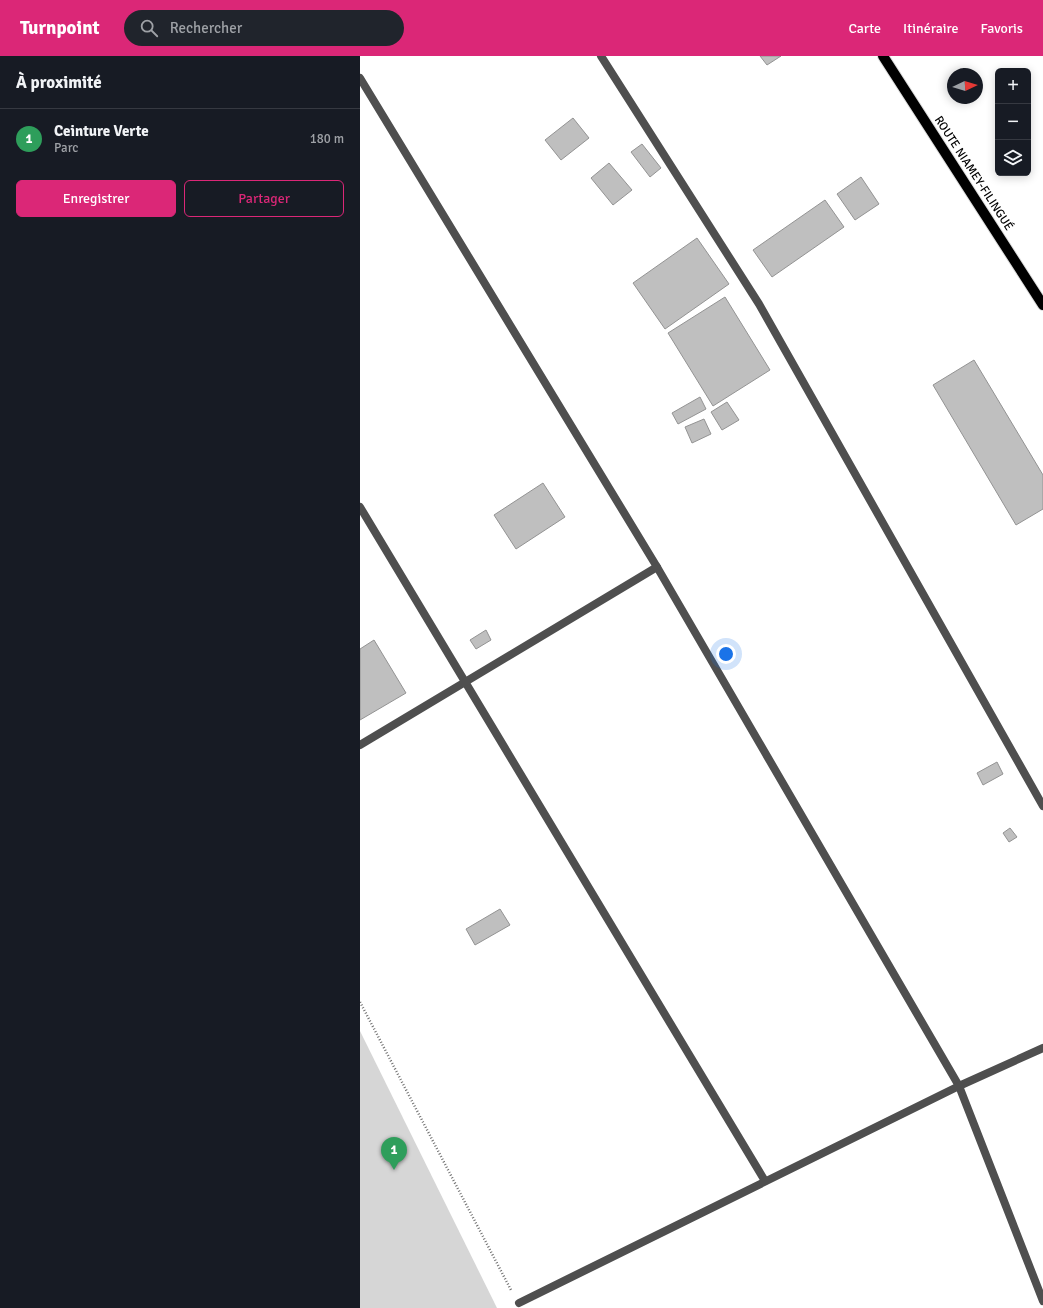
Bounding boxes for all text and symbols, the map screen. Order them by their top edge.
search box [124,10,404,46]
text: Turnpoint [20,16,100,40]
icon: search [138,17,160,39]
text: Rechercher [170,19,242,37]
text: Carte [848,20,881,37]
text: Itinéraire [903,20,959,37]
text: Favoris [981,20,1023,37]
north arrow [947,68,983,104]
map controls [995,68,1031,176]
button: + [995,68,1031,104]
text: À proximité [16,72,102,93]
button: − [995,104,1031,140]
street label: ROUTE NIAMEY-FILINGUÉ [931,113,1016,234]
text: Ceinture Verte [54,122,149,140]
text: 1 [25,131,33,147]
text: 180 m [310,131,344,147]
text: Parc [54,140,78,156]
button: layers [995,140,1031,176]
button: Enregistrer [16,180,176,217]
button: Partager [184,180,344,217]
your location [716,644,736,664]
pin: 1 [381,1137,407,1170]

